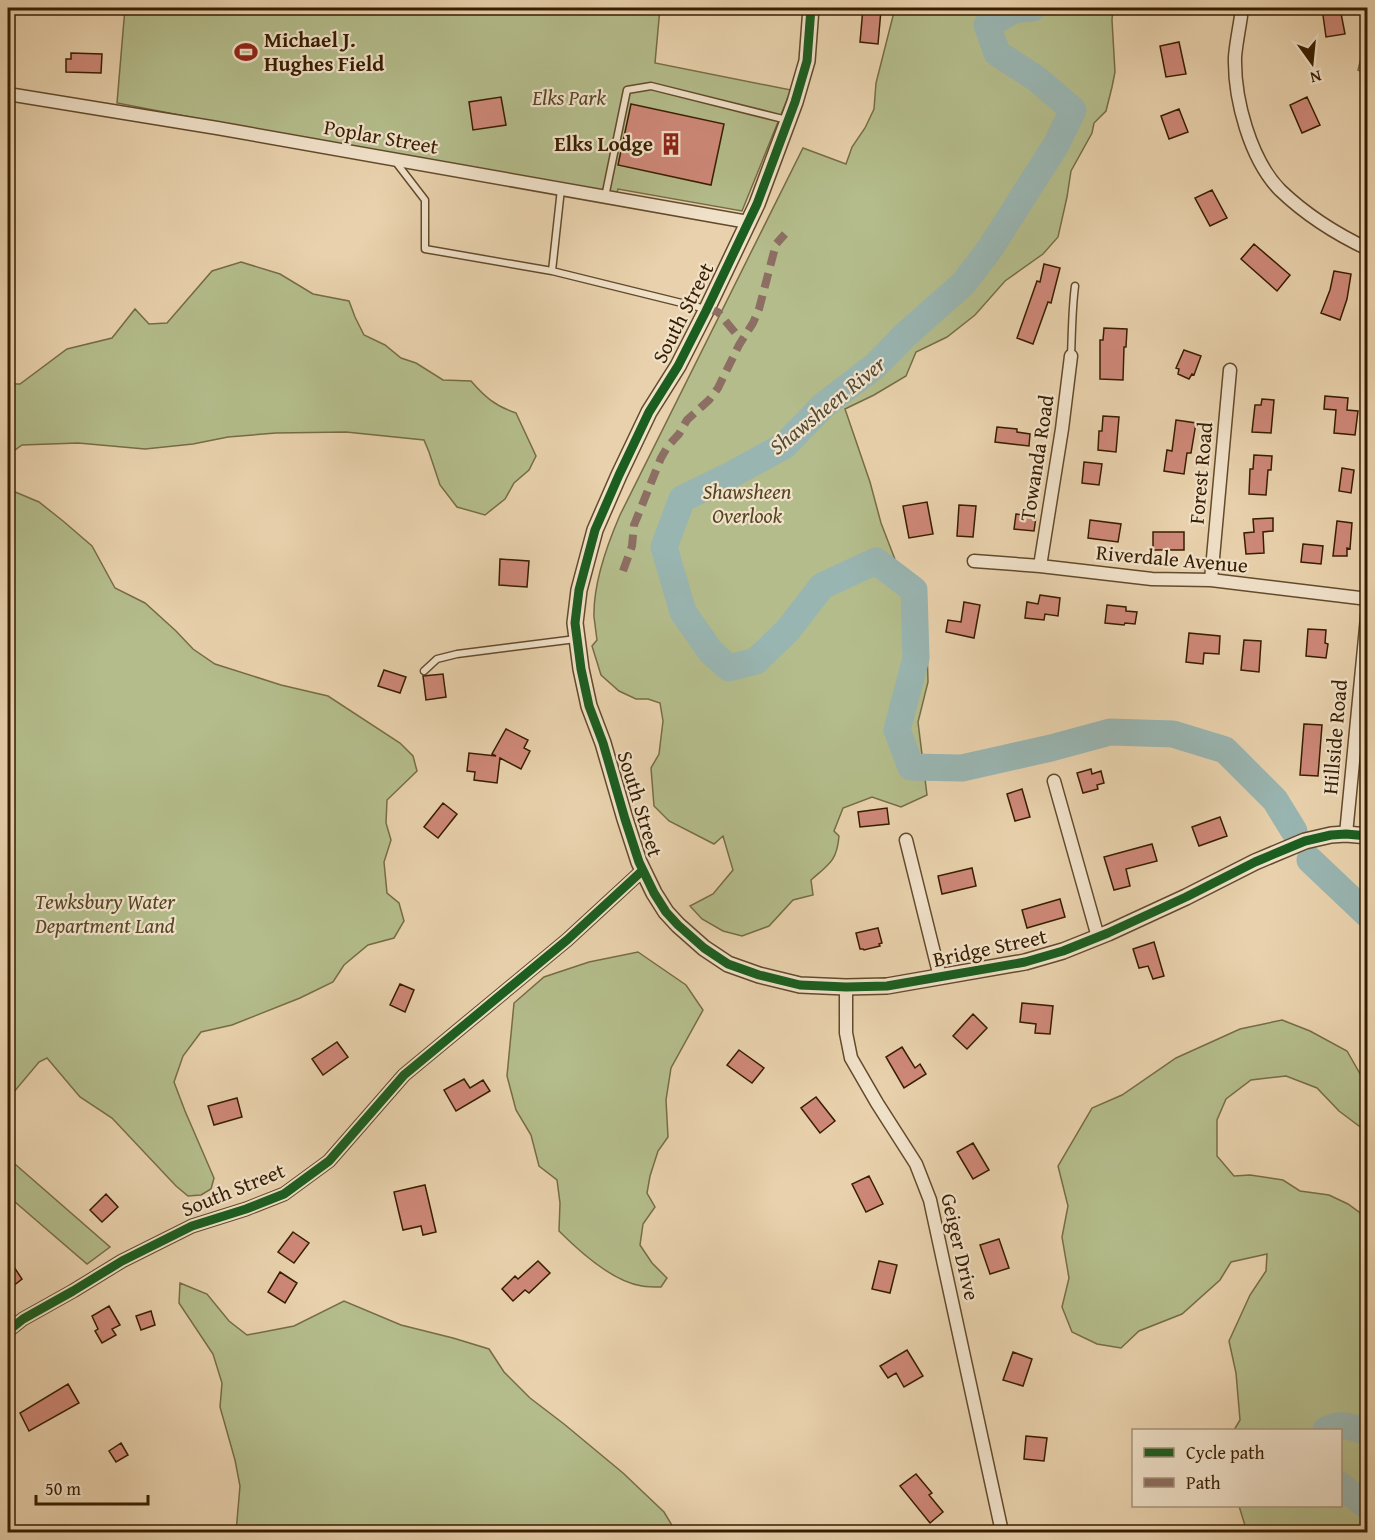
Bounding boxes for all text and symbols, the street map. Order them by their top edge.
place label: Michael J. Hughes Field [264,24,384,79]
north arrow [1282,33,1342,93]
sports icon: Michael J. Hughes Field [233,39,259,65]
text: N [1307,65,1324,91]
park label: Elks Park [531,82,606,113]
street label: Poplar Street [321,111,441,162]
place label: Elks Lodge [554,128,653,159]
building icon: Elks Lodge [658,131,684,157]
street label: South Street [644,257,721,369]
water label: Shawsheen River [762,347,893,462]
street label: Towanda Road [1011,392,1062,523]
street label: Forest Road [1181,420,1220,525]
park label: Shawsheen Overlook [703,476,792,531]
street label: Riverdale Avenue [1095,536,1249,581]
street label: Hillside Road [1314,677,1355,796]
street label: South Street [610,747,671,861]
park label: Tewksbury Water Department Land [34,886,176,941]
street label: Bridge Street [930,920,1050,975]
street label: South Street [176,1154,290,1224]
street label: Geiger Drive [933,1190,988,1304]
legend [1132,1429,1342,1507]
text: Cycle path [1186,1439,1265,1466]
scale bar [36,1468,148,1506]
text: Path [1186,1469,1221,1496]
text: 50 m [45,1475,81,1502]

